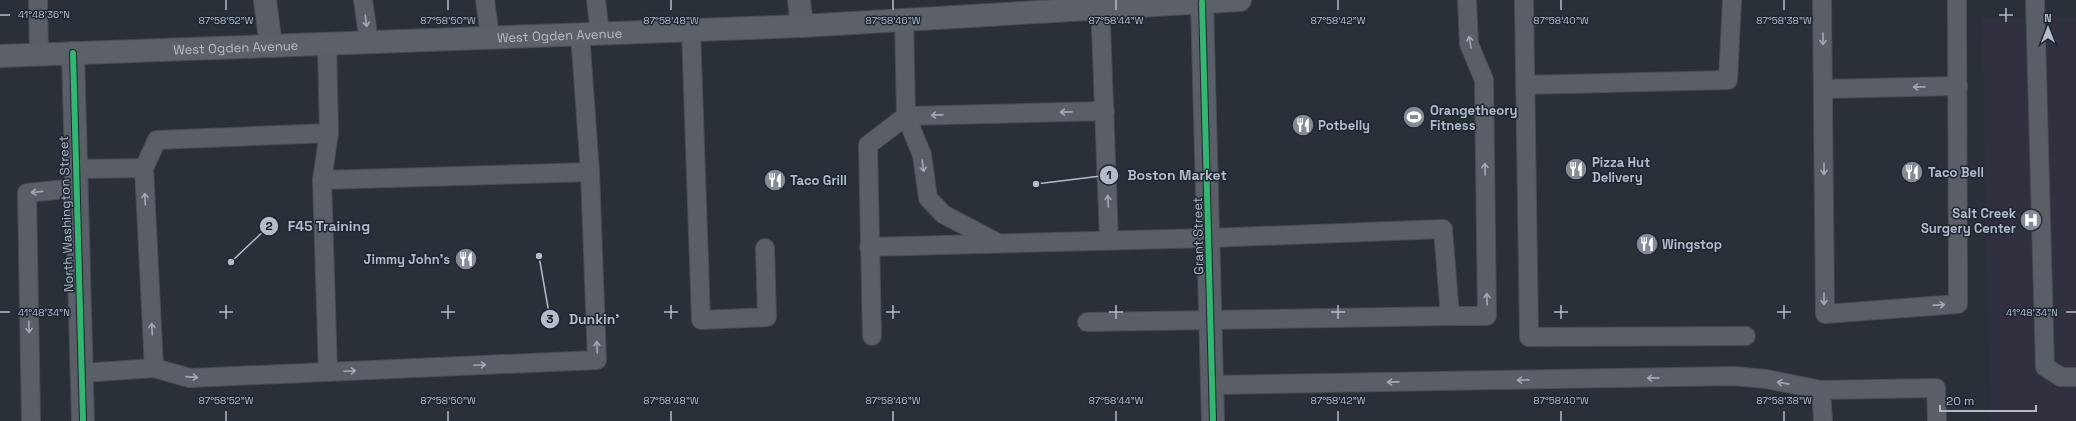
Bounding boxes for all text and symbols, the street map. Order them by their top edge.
text: 41°48'36"N [18,8,70,21]
north arrow [2028,8,2068,48]
text: N [2044,11,2052,25]
text: 87°58'52"W [198,14,254,27]
one-way arrow [362,14,370,27]
text: 87°58'50"W [420,14,476,27]
text: 87°58'48"W [643,14,699,27]
text: 87°58'46"W [865,14,921,27]
text: 87°58'44"W [1088,14,1144,27]
text: 87°58'42"W [1310,14,1366,27]
text: 87°58'40"W [1533,14,1589,27]
text: 87°58'38"W [1756,14,1812,27]
street label: West Ogden Avenue [497,24,622,46]
one-way arrow [1819,32,1827,45]
street label: West Ogden Avenue [173,36,299,58]
one-way arrow [1466,36,1474,49]
one-way arrow [1913,83,1926,91]
place label: Orangetheory Fitness [1430,102,1517,134]
sports icon: Orangetheory Fitness [1401,104,1427,130]
one-way arrow [1060,108,1073,116]
one-way arrow [931,112,944,119]
restaurant icon: Potbelly [1290,112,1316,138]
place label: Potbelly [1318,117,1370,134]
street label: North Washington Street [55,135,77,293]
place label: Pizza Hut Delivery [1592,154,1650,186]
restaurant icon: Pizza Hut Delivery [1563,156,1589,182]
one-way arrow [919,159,927,172]
restaurant icon: Taco Bell [1899,159,1925,185]
callout: Boston Market [1099,162,1235,188]
one-way arrow [1820,162,1827,175]
one-way arrow [1481,163,1489,176]
place label: Taco Bell [1928,164,1984,181]
text: Boston Market [1127,166,1227,184]
restaurant icon: Taco Grill [762,167,788,193]
text: 1 [1106,167,1112,183]
place label: Taco Grill [790,172,847,189]
one-way arrow [31,188,44,195]
one-way arrow [142,193,149,206]
one-way arrow [1104,195,1112,208]
street label: Grant Street [1189,197,1207,275]
place label: Salt Creek Surgery Center [1921,205,2017,237]
hospital icon: Salt Creek Surgery Center [2018,207,2044,233]
callout: F45 Training [259,213,378,239]
text: F45 Training [288,217,370,235]
text: 2 [265,218,273,234]
restaurant icon: Wingstop [1634,231,1660,257]
place label: Wingstop [1662,236,1722,253]
restaurant icon: Jimmy John's [453,246,479,272]
place label: Jimmy John's [364,251,450,268]
one-way arrow [1820,292,1828,305]
one-way arrow [1483,293,1491,306]
one-way arrow [1933,301,1946,309]
text: 41°48'34"N [18,306,70,319]
callout: Dunkin' [540,306,627,332]
text: 41°48'34"N [2006,306,2058,319]
text: Dunkin' [569,310,619,328]
text: 3 [546,311,554,327]
one-way arrow [25,320,33,333]
one-way arrow [149,323,156,336]
one-way arrow [593,341,600,354]
one-way arrow [473,361,486,369]
one-way arrow [343,367,356,374]
one-way arrow [185,374,198,381]
one-way arrow [1647,374,1660,382]
one-way arrow [1517,376,1530,384]
one-way arrow [1387,378,1400,386]
one-way arrow [1777,378,1790,386]
scale bar [1940,387,2036,413]
text: 20 m [1946,393,1974,409]
text: 87°58'52"W [198,394,254,407]
text: 87°58'50"W [420,394,476,407]
text: 87°58'48"W [643,394,699,407]
text: 87°58'46"W [865,394,921,407]
text: 87°58'44"W [1088,394,1144,407]
text: 87°58'42"W [1310,394,1366,407]
text: 87°58'40"W [1533,394,1589,407]
text: 87°58'38"W [1756,394,1812,407]

